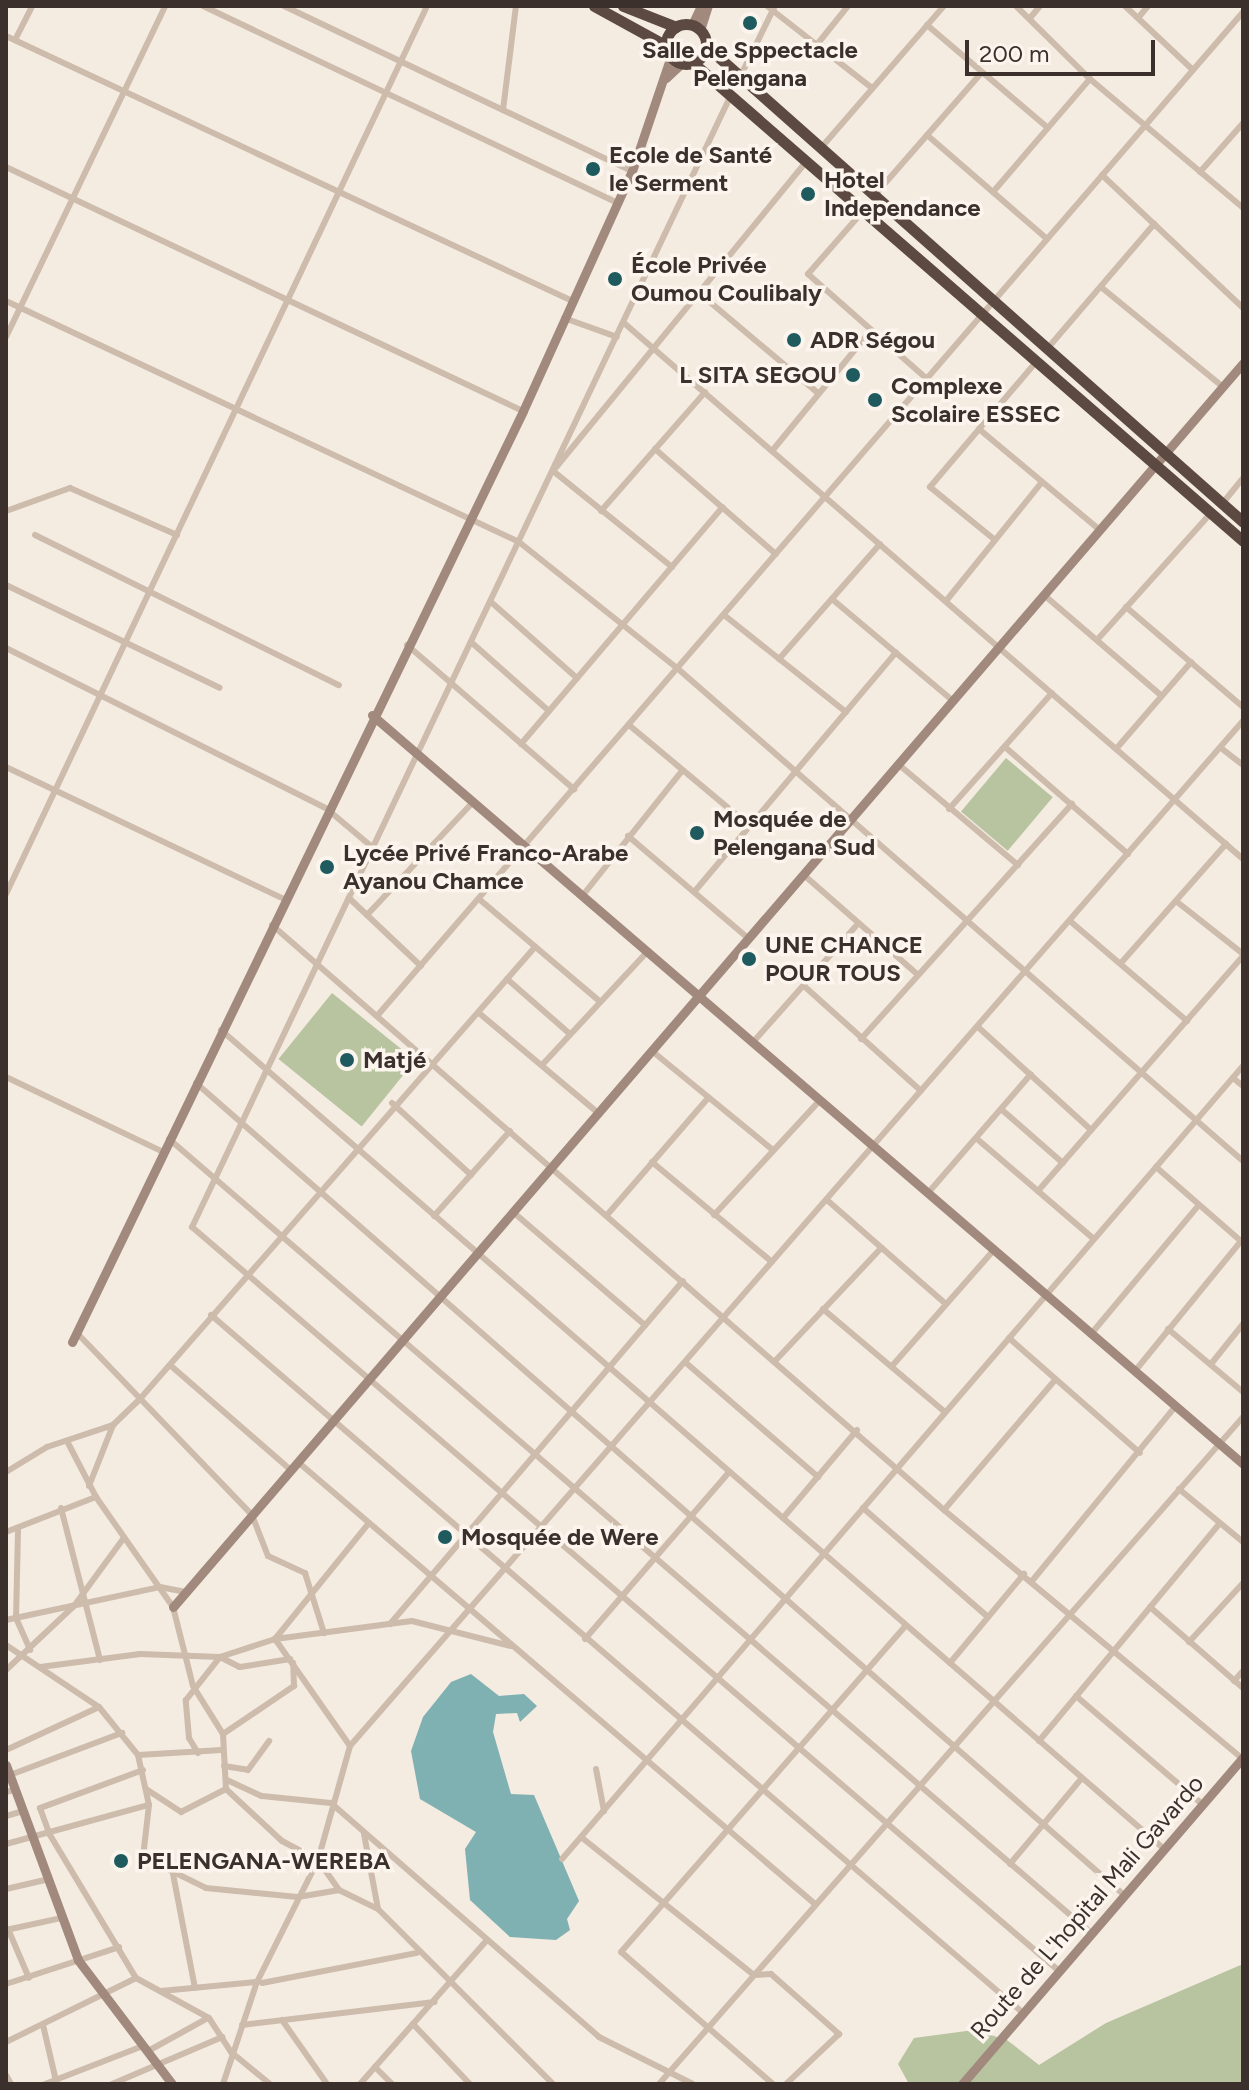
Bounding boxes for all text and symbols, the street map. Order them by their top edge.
marker: Salle de Sppectacle Pelengana [741,14,759,32]
scale bar [969,24,1159,74]
place label: Salle de Sppectacle Pelengana [642,36,858,92]
text: 200 m [979,39,1050,68]
place label: Ecole de Santé le Serment [609,141,772,197]
marker: Ecole de Santé le Serment [584,160,602,178]
place label: Hotel Independance [824,166,981,222]
marker: Hotel Independance [799,185,817,203]
place label: École Privée Oumou Coulibaly [631,251,822,307]
marker: École Privée Oumou Coulibaly [606,270,624,288]
place label: ADR Ségou [810,326,935,354]
marker: ADR Ségou [785,331,803,349]
place label: L SITA SEGOU [679,361,837,389]
marker: L SITA SEGOU [844,366,862,384]
place label: Complexe Scolaire ESSEC [891,372,1061,428]
marker: Complexe Scolaire ESSEC [866,391,884,409]
place label: Mosquée de Pelengana Sud [713,805,875,861]
marker: Mosquée de Pelengana Sud [688,824,706,842]
place label: Lycée Privé Franco-Arabe Ayanou Chamce [343,839,628,895]
marker: Lycée Privé Franco-Arabe Ayanou Chamce [318,858,336,876]
place label: UNE CHANCE POUR TOUS [765,931,923,987]
marker: UNE CHANCE POUR TOUS [740,950,758,968]
place label: Matjé [363,1046,426,1074]
marker: Matjé [338,1051,356,1069]
place label: Mosquée de Were [461,1523,659,1551]
marker: Mosquée de Were [436,1528,454,1546]
street label: Route de L'hopital Mali Gavardo [964,1769,1210,2045]
place label: PELENGANA-WEREBA [137,1847,390,1875]
marker: PELENGANA-WEREBA [112,1852,130,1870]

